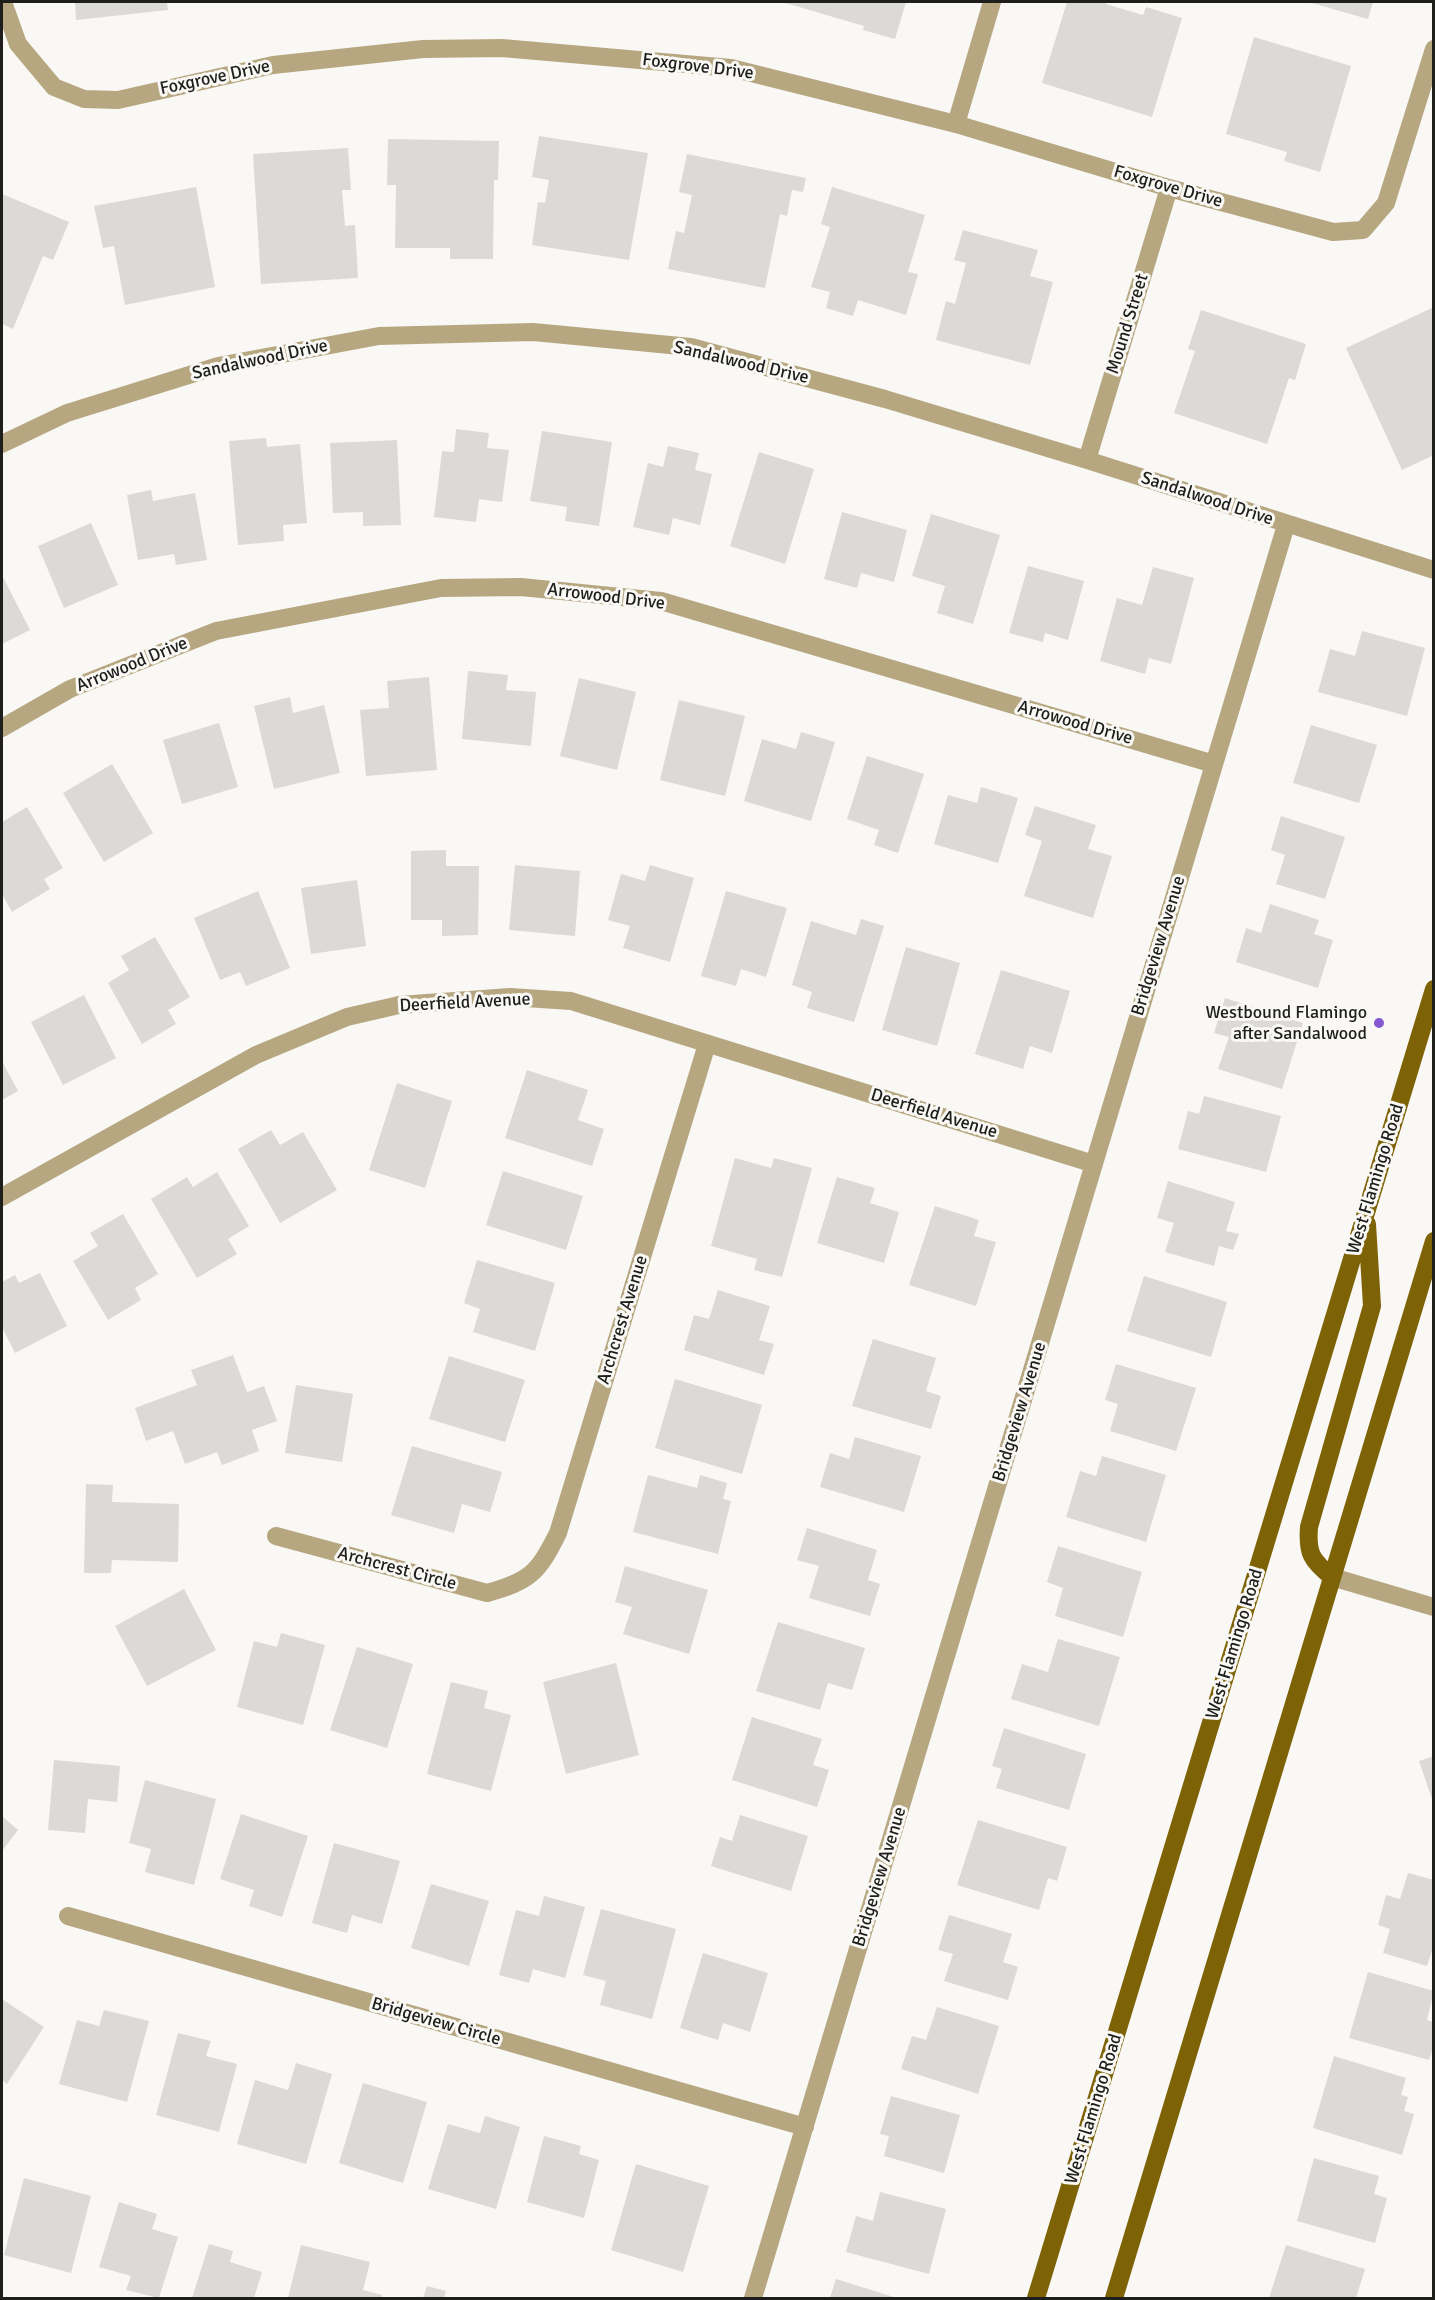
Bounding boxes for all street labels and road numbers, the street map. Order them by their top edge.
street label: Foxgrove Drive [641,49,755,85]
street label: Foxgrove Drive [158,56,272,100]
street label: Foxgrove Drive [1111,161,1225,213]
street label: Mound Street [1102,271,1154,377]
street label: Sandalwood Drive [190,335,330,385]
street label: Sandalwood Drive [671,337,811,389]
street label: Sandalwood Drive [1138,467,1276,531]
street label: Arrowood Drive [546,579,666,615]
street label: Arrowood Drive [73,633,191,697]
street label: Arrowood Drive [1015,696,1135,750]
street label: Bridgeview Avenue [1127,873,1191,1019]
street label: Deerfield Avenue [399,989,531,1017]
street label: Deerfield Avenue [868,1084,1000,1144]
street label: West Flamingo Road [1343,1101,1409,1257]
street label: Archcrest Avenue [593,1253,653,1387]
street label: Bridgeview Avenue [988,1339,1052,1485]
street label: Archcrest Circle [335,1543,459,1595]
street label: West Flamingo Road [1202,1566,1268,1722]
street label: Bridgeview Avenue [848,1804,912,1950]
street label: Bridgeview Circle [369,1993,503,2051]
street label: West Flamingo Road [1061,2031,1127,2187]

